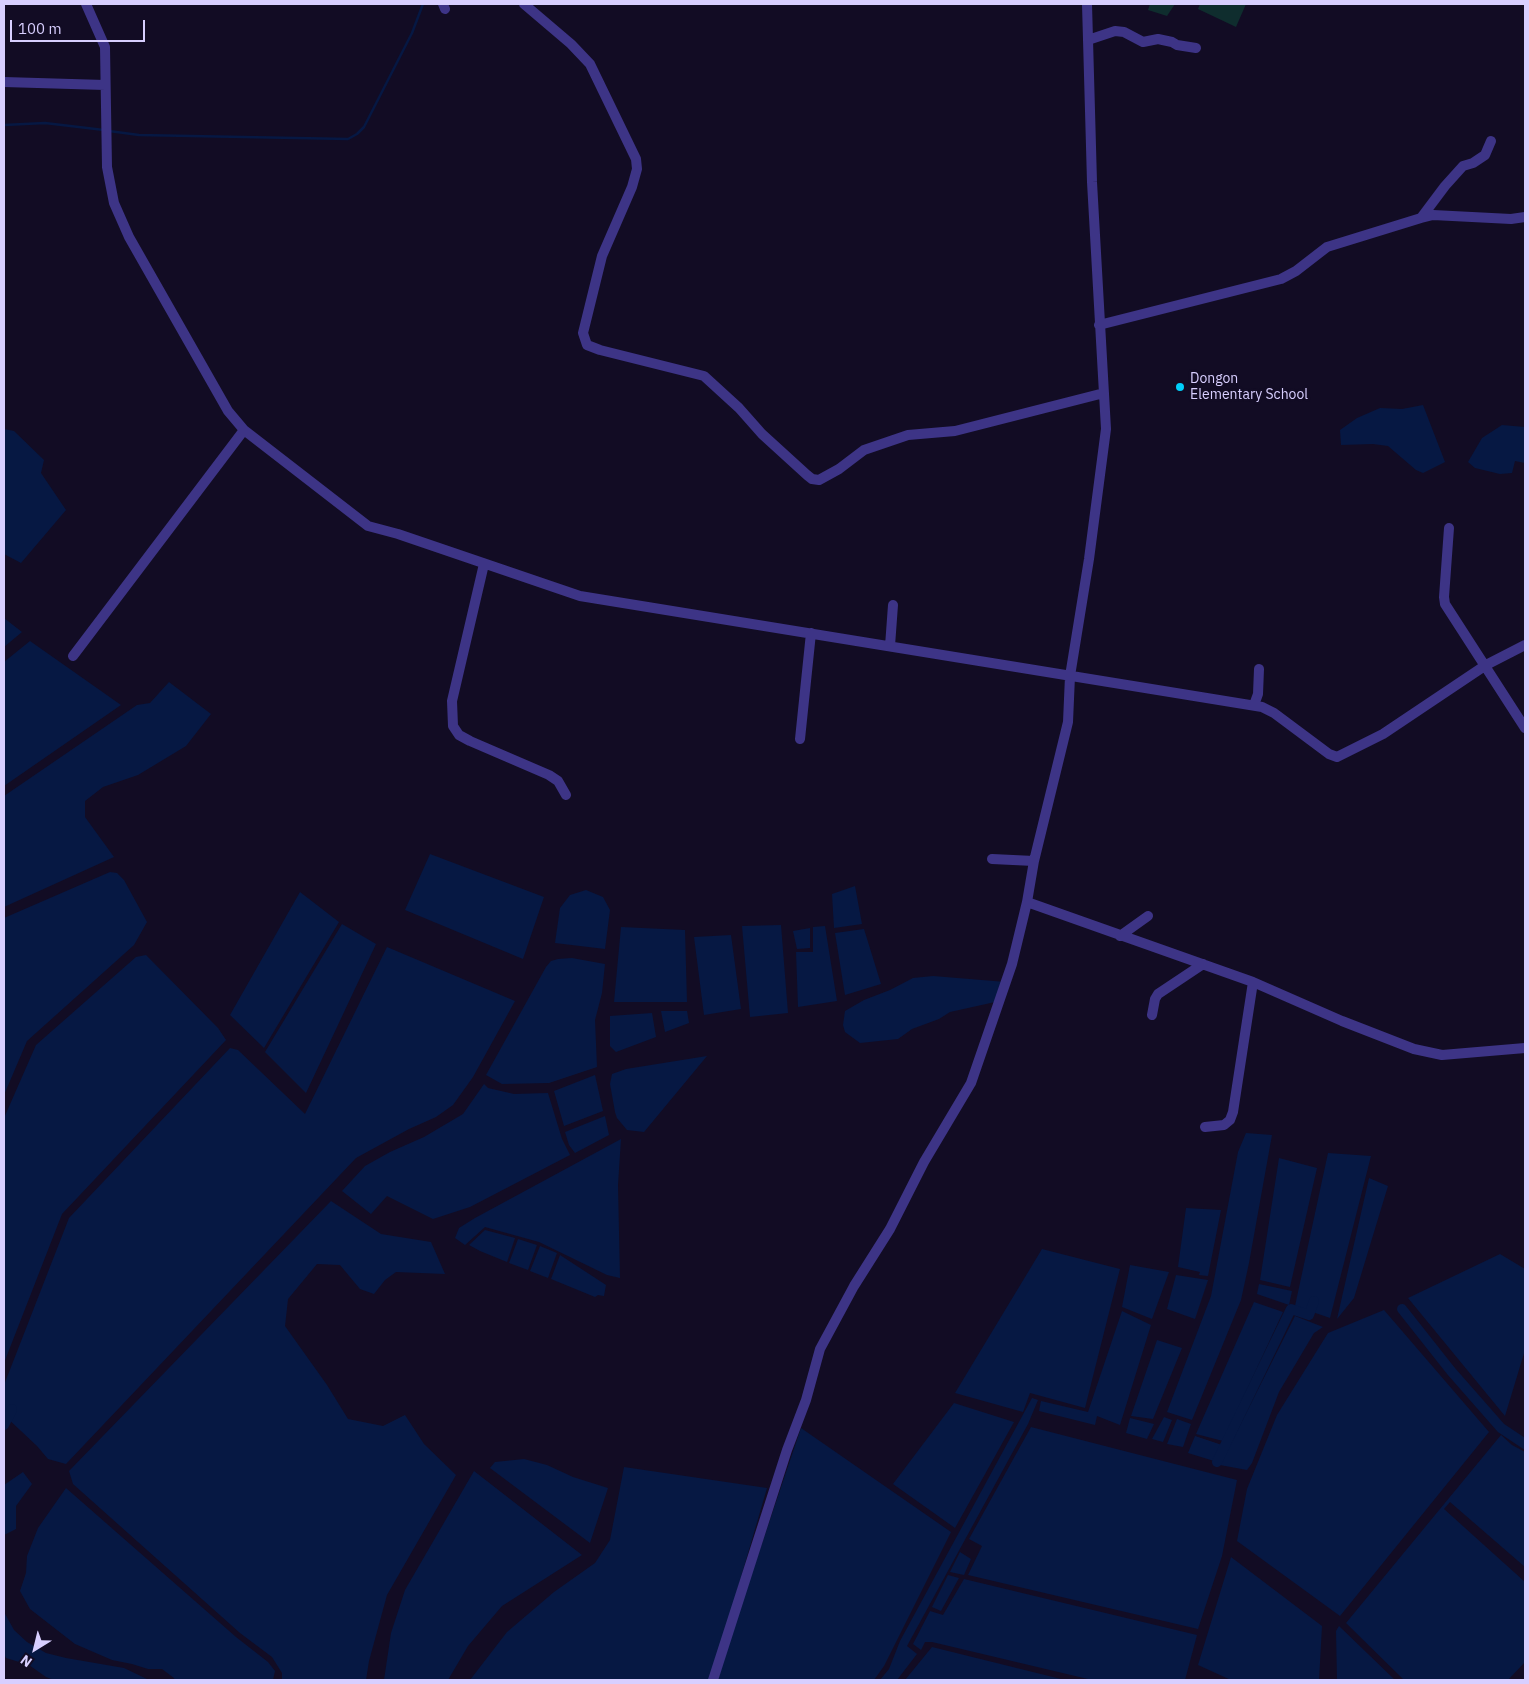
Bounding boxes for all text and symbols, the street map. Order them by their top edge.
scale bar [12,10,148,42]
text: 100 m [18,19,62,38]
place label: Dongon Elementary School [1190,371,1308,404]
marker: Dongon Elementary School [1174,381,1186,393]
north arrow [10,1624,60,1674]
text: N [17,1651,36,1671]

